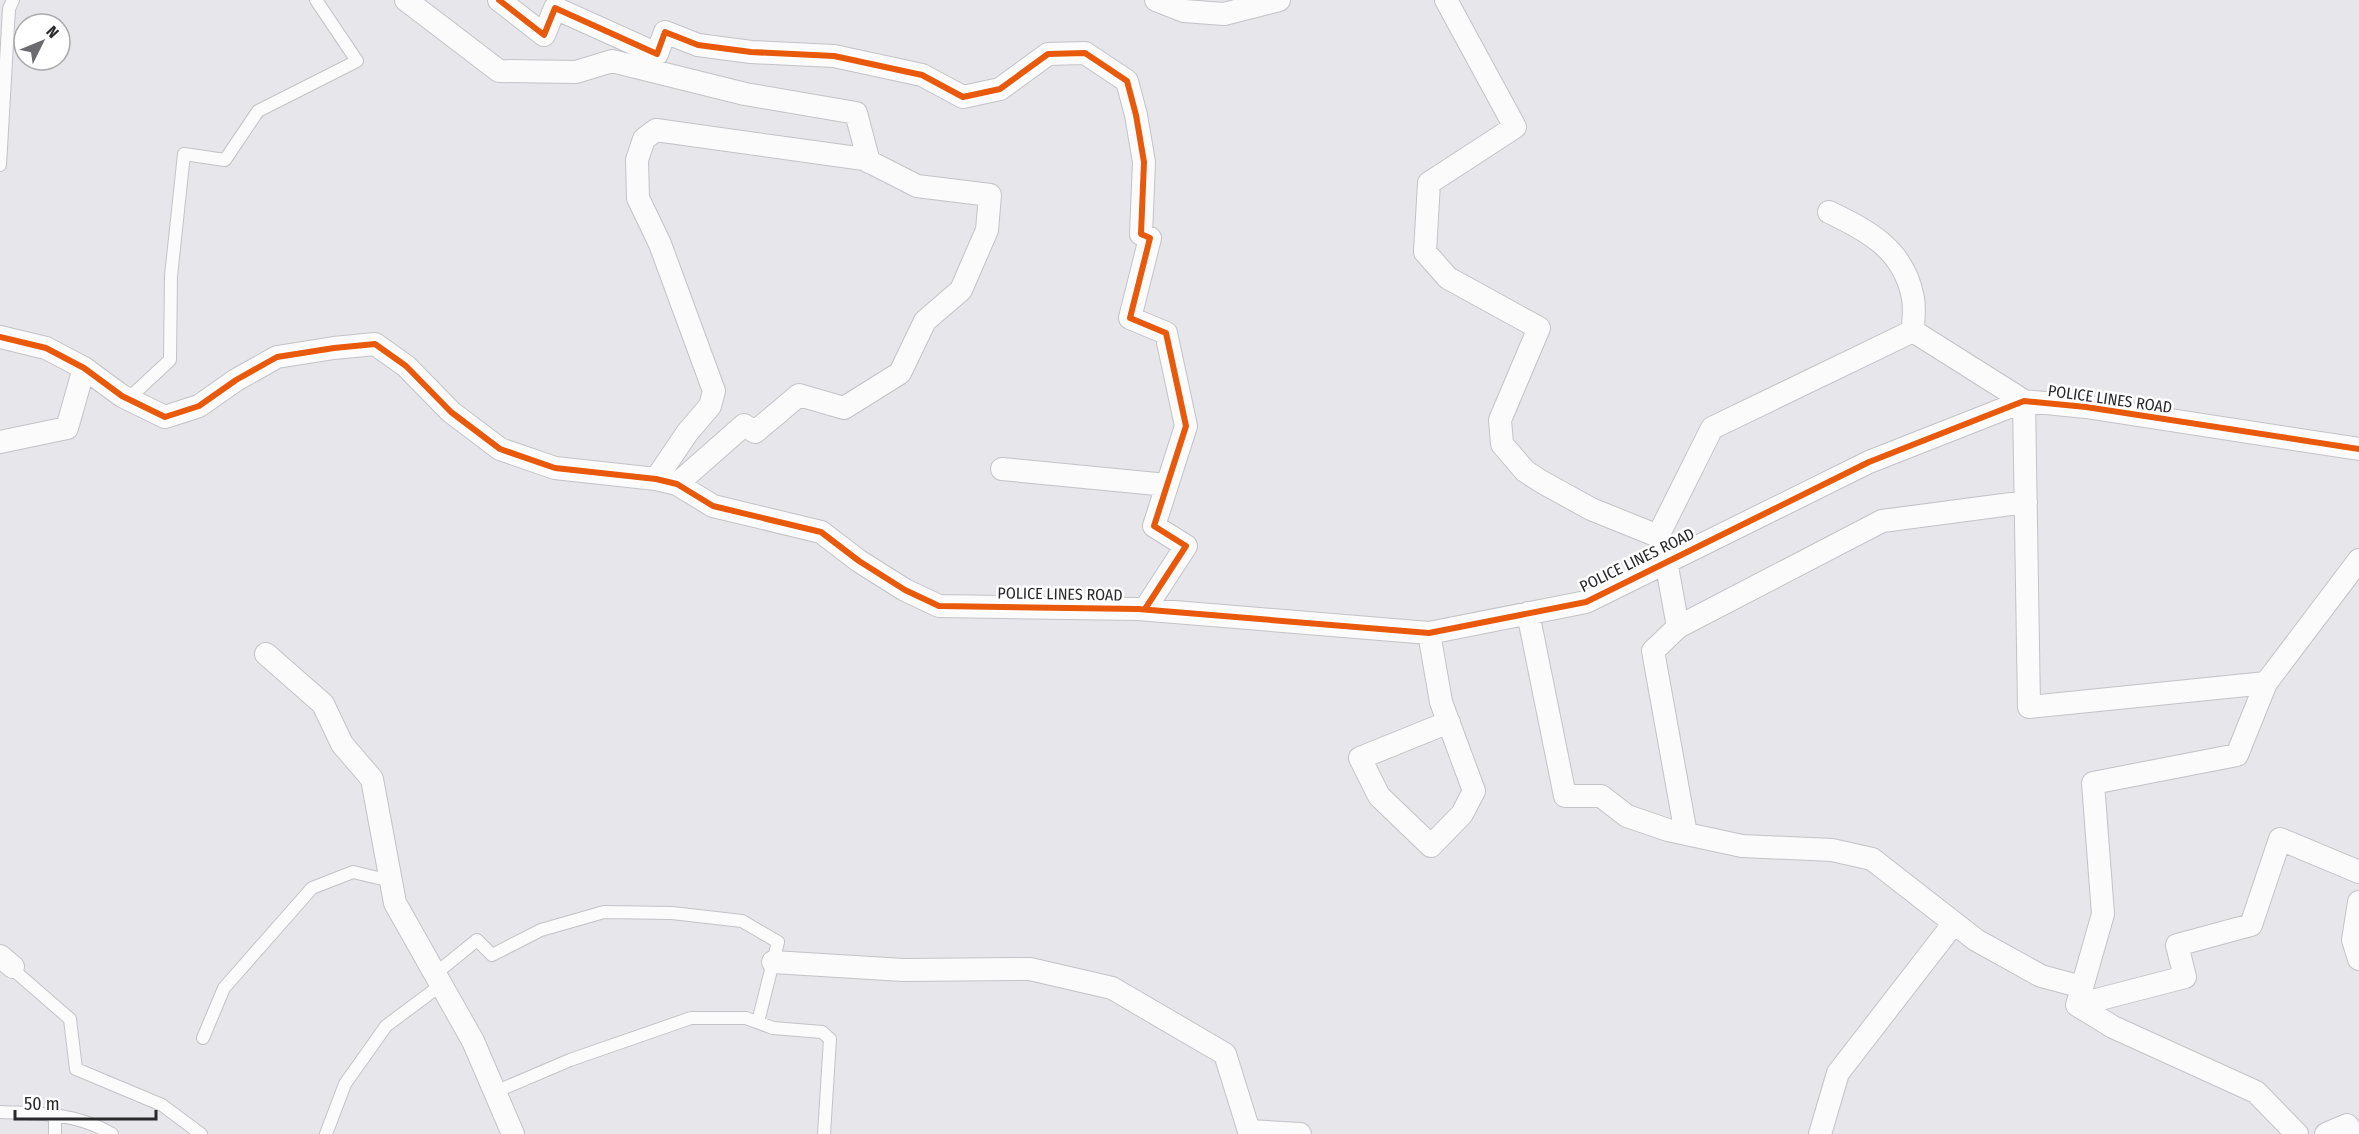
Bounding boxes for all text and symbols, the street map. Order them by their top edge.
north arrow [12,12,72,72]
text: N [42,22,63,42]
street label: POLICE LINES ROAD [2047,381,2173,417]
street label: POLICE LINES ROAD [1577,524,1697,596]
street label: POLICE LINES ROAD [997,583,1123,605]
scale bar [15,1083,156,1121]
text: 50 m [24,1093,60,1115]

